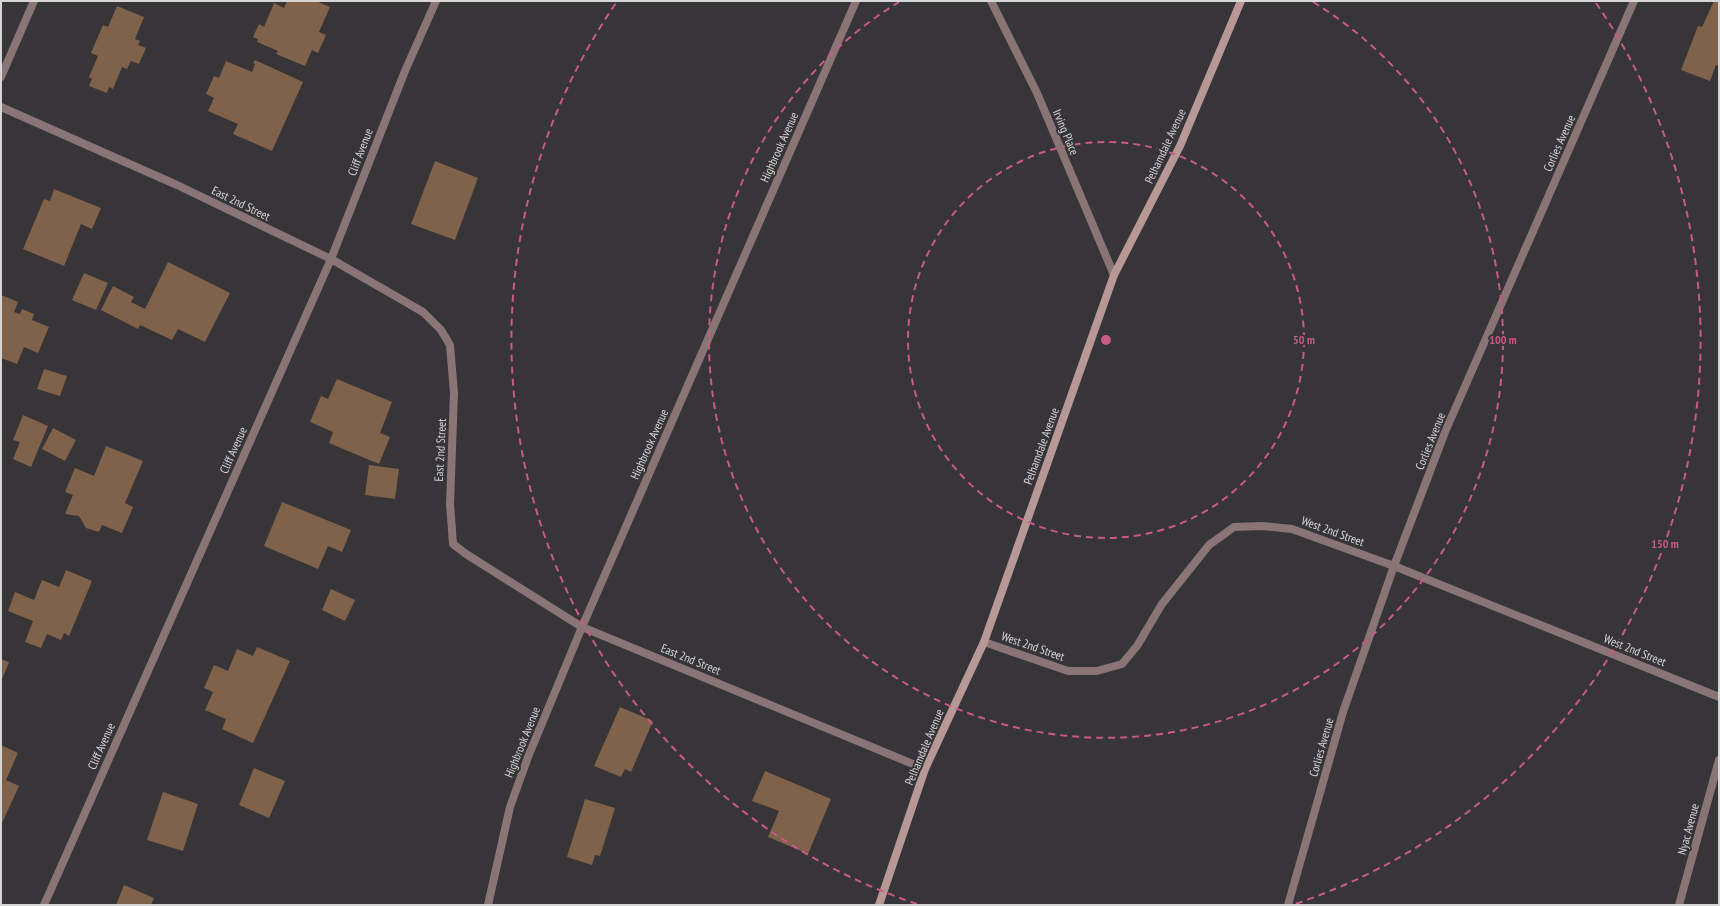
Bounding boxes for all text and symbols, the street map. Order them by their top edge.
street label: Pelhamdale Avenue [1141,106,1189,186]
street label: Irving Place [1050,107,1082,157]
street label: Highbrook Avenue [757,110,801,184]
street label: Corlies Avenue [1540,112,1578,174]
street label: Cliff Avenue [344,126,376,178]
street label: East 2nd Street [209,182,273,224]
text: 50 m [1293,332,1315,347]
text: 100 m [1489,332,1517,347]
centre of rings [1099,333,1113,347]
street label: Pelhamdale Avenue [1020,405,1062,487]
street label: Highbrook Avenue [627,407,671,481]
street label: Corlies Avenue [1412,410,1448,472]
street label: East 2nd Street [431,417,449,482]
street label: Cliff Avenue [216,424,250,476]
street label: West 2nd Street [1300,513,1367,550]
text: 150 m [1651,536,1679,551]
street label: West 2nd Street [999,628,1067,664]
street label: West 2nd Street [1602,631,1669,670]
street label: East 2nd Street [659,640,724,678]
street label: Highbrook Avenue [501,704,543,780]
street label: Pelhamdale Avenue [901,707,947,787]
street label: Corlies Avenue [1305,716,1337,778]
street label: Cliff Avenue [84,720,118,772]
street label: Nyac Avenue [1674,802,1702,856]

